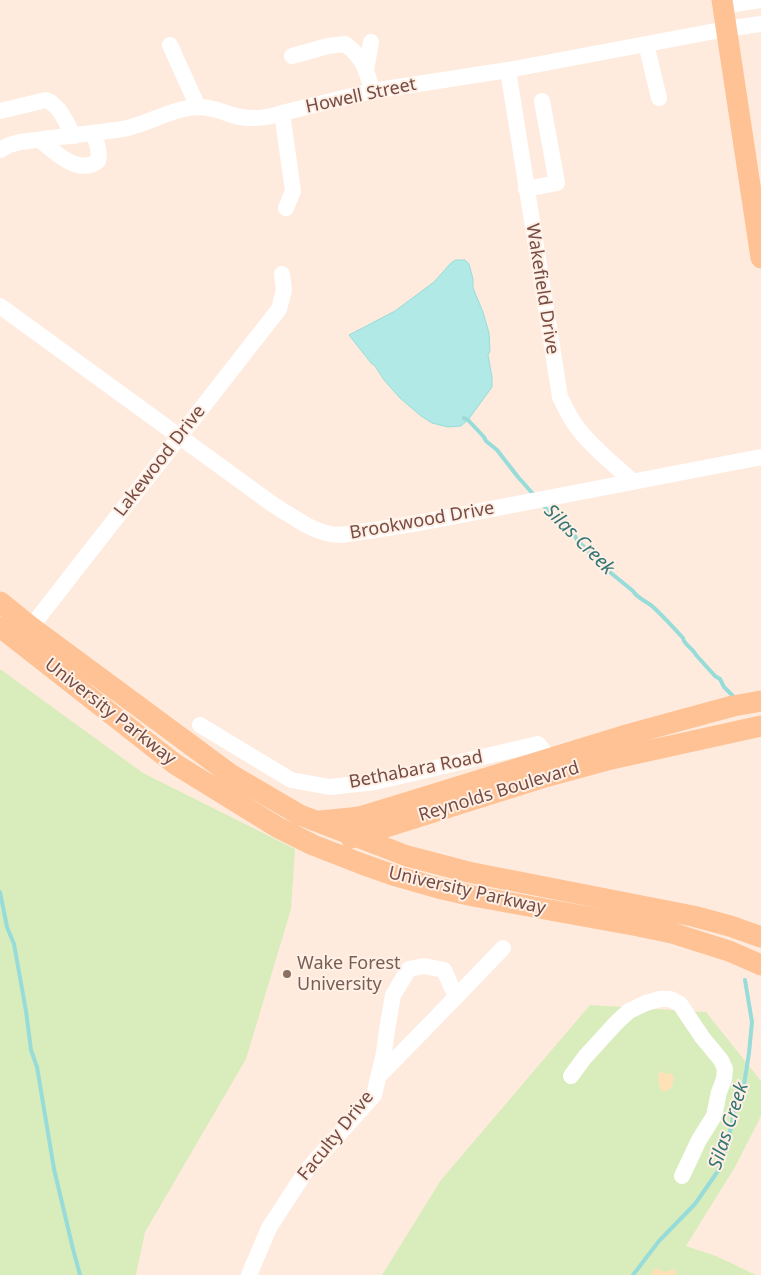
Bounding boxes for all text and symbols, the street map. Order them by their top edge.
street label: Howell Street [304,74,418,118]
street label: Wakefield Drive [521,222,563,356]
street label: Lakewood Drive [110,401,210,521]
street label: Brookwood Drive [348,498,496,544]
water label: Silas Creek [539,500,619,580]
street label: University Parkway [40,654,180,770]
street label: Bethabara Road [347,746,485,794]
street label: Reynolds Boulevard [416,757,582,827]
street label: University Parkway [386,862,548,920]
place label: Wake Forest University [297,953,400,996]
marker: Wake Forest University [281,968,293,980]
water label: Silas Creek [704,1080,754,1172]
street label: Faculty Drive [293,1087,379,1185]

